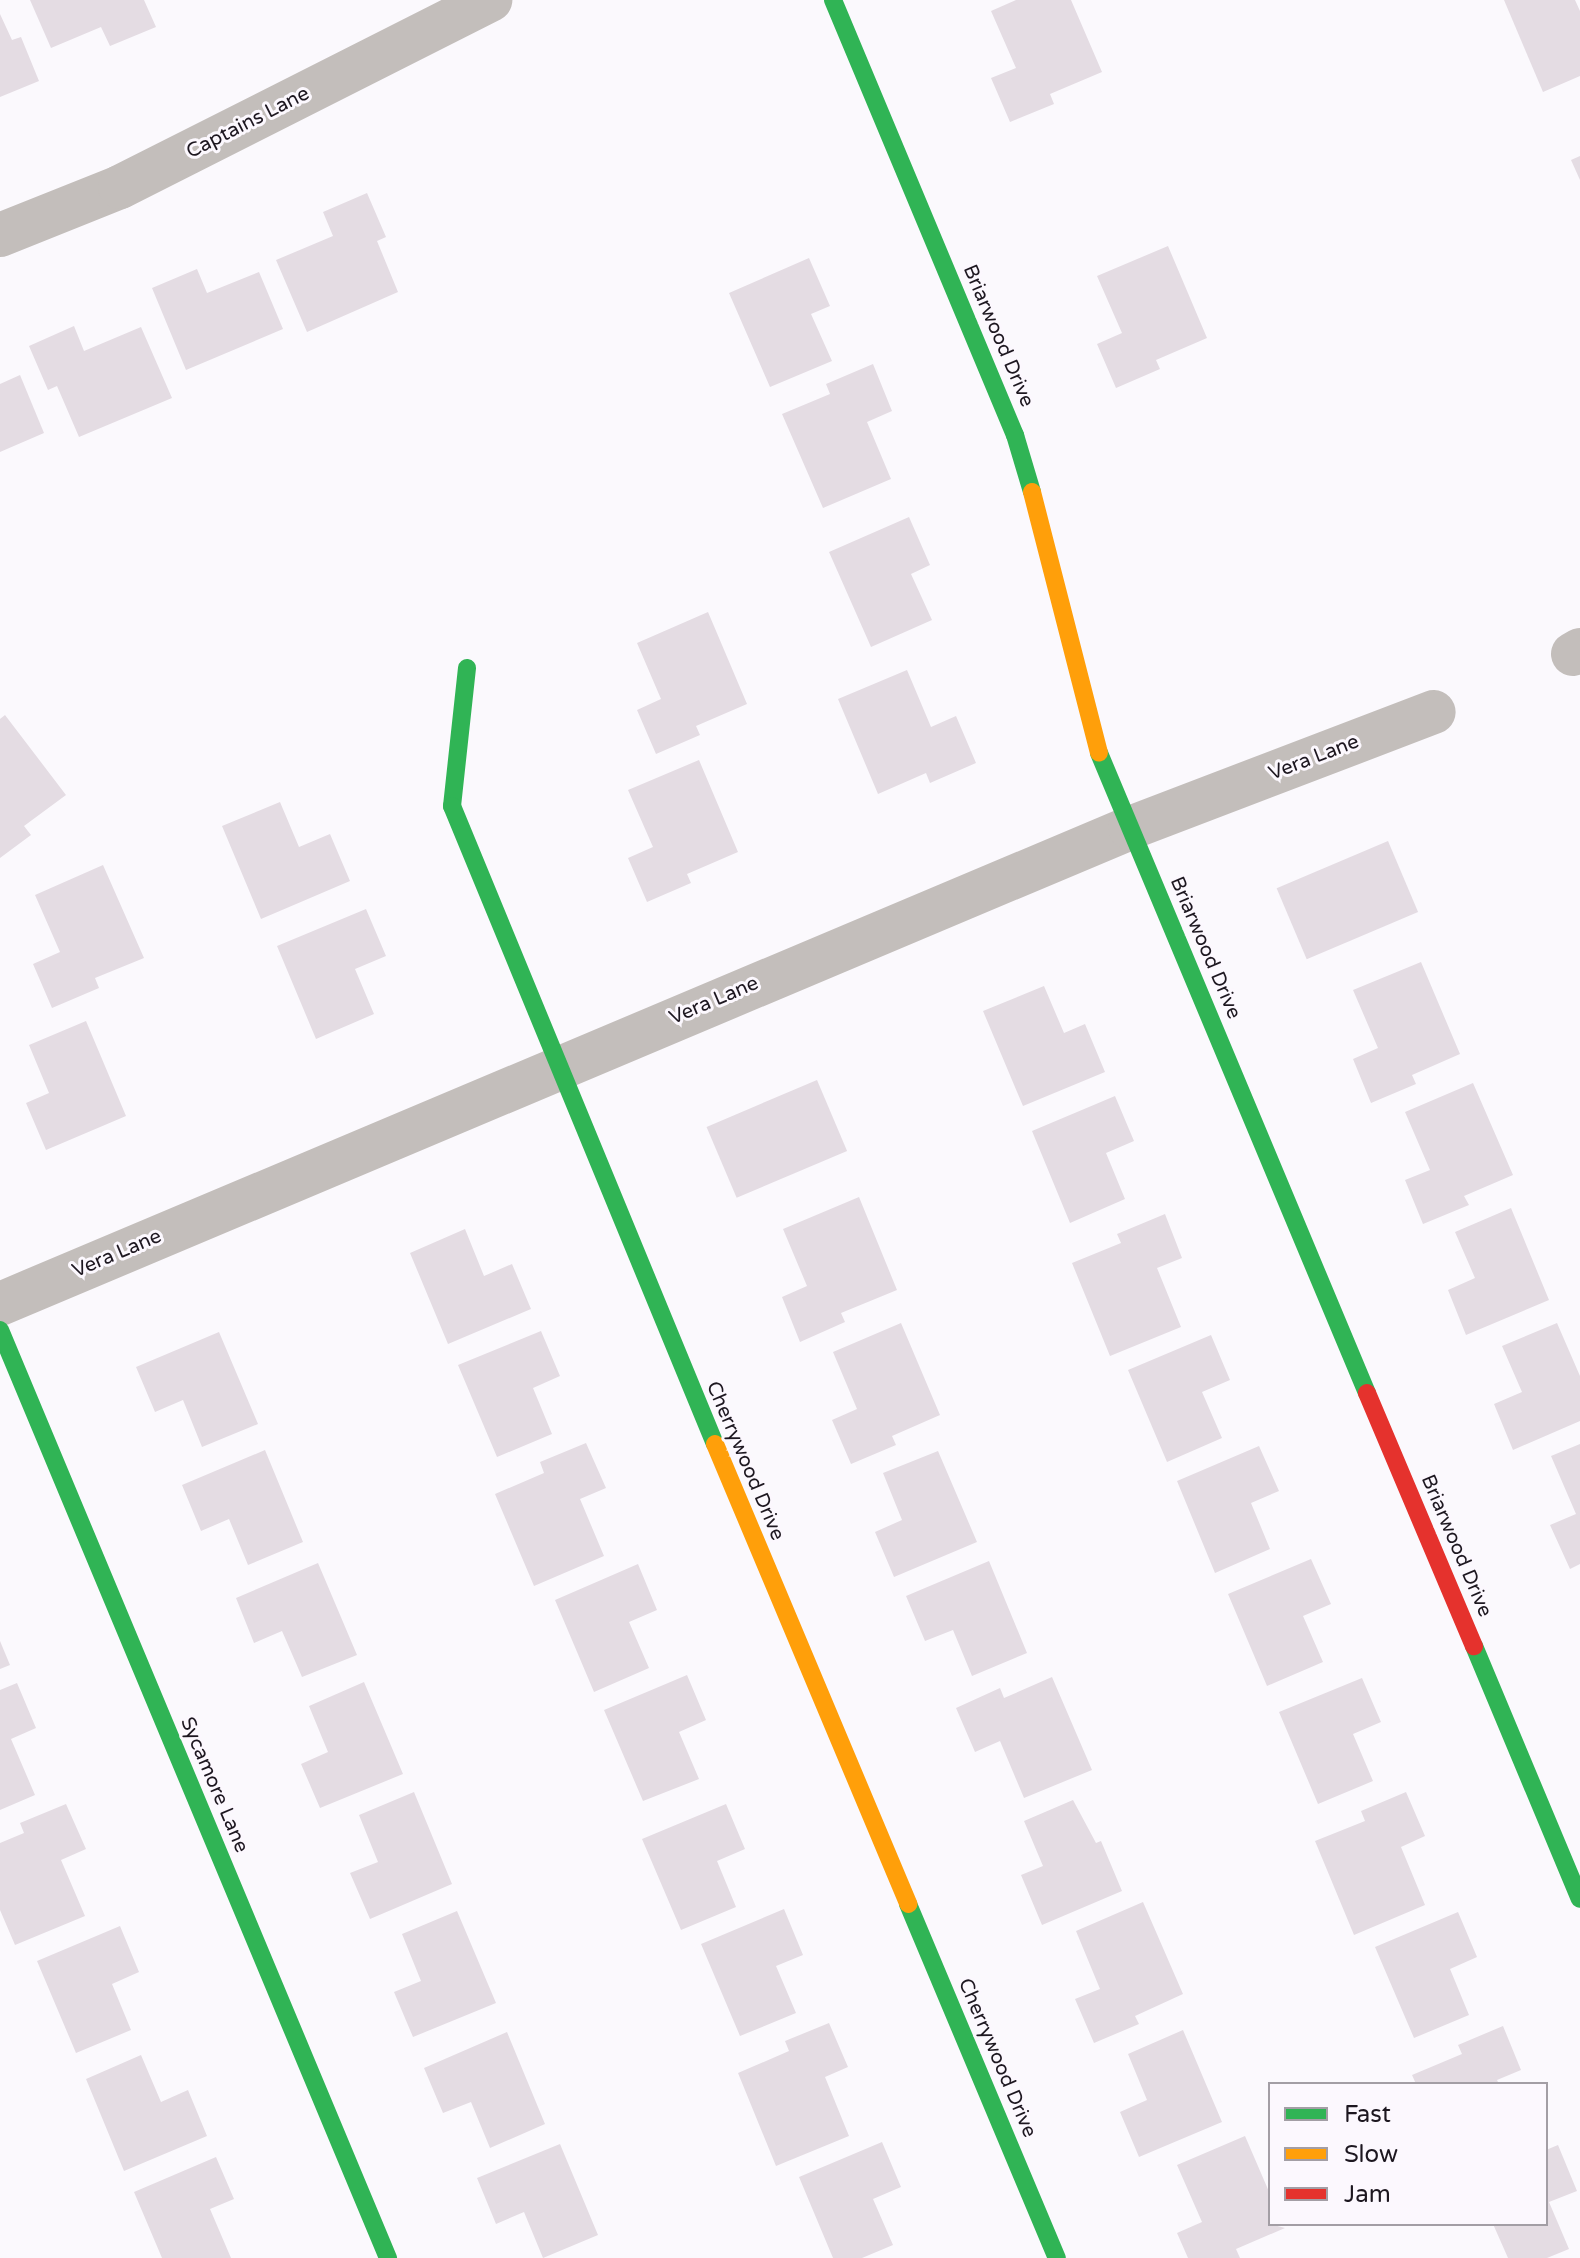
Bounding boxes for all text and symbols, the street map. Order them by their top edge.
street label: Captains Lane [183,82,313,164]
street label: Briarwood Drive [957,261,1039,411]
street label: Vera Lane [1266,730,1362,786]
street label: Briarwood Drive [1164,873,1246,1023]
street label: Vera Lane [666,971,762,1031]
street label: Vera Lane [69,1224,165,1284]
street label: Cherrywood Drive [701,1378,789,1544]
street label: Briarwood Drive [1415,1471,1497,1621]
street label: Sycamore Lane [175,1714,253,1856]
street label: Cherrywood Drive [953,1975,1041,2141]
legend [1268,2082,1548,2226]
text: Fast [1344,2100,1391,2129]
text: Slow [1344,2140,1398,2169]
text: Jam [1344,2180,1391,2209]

